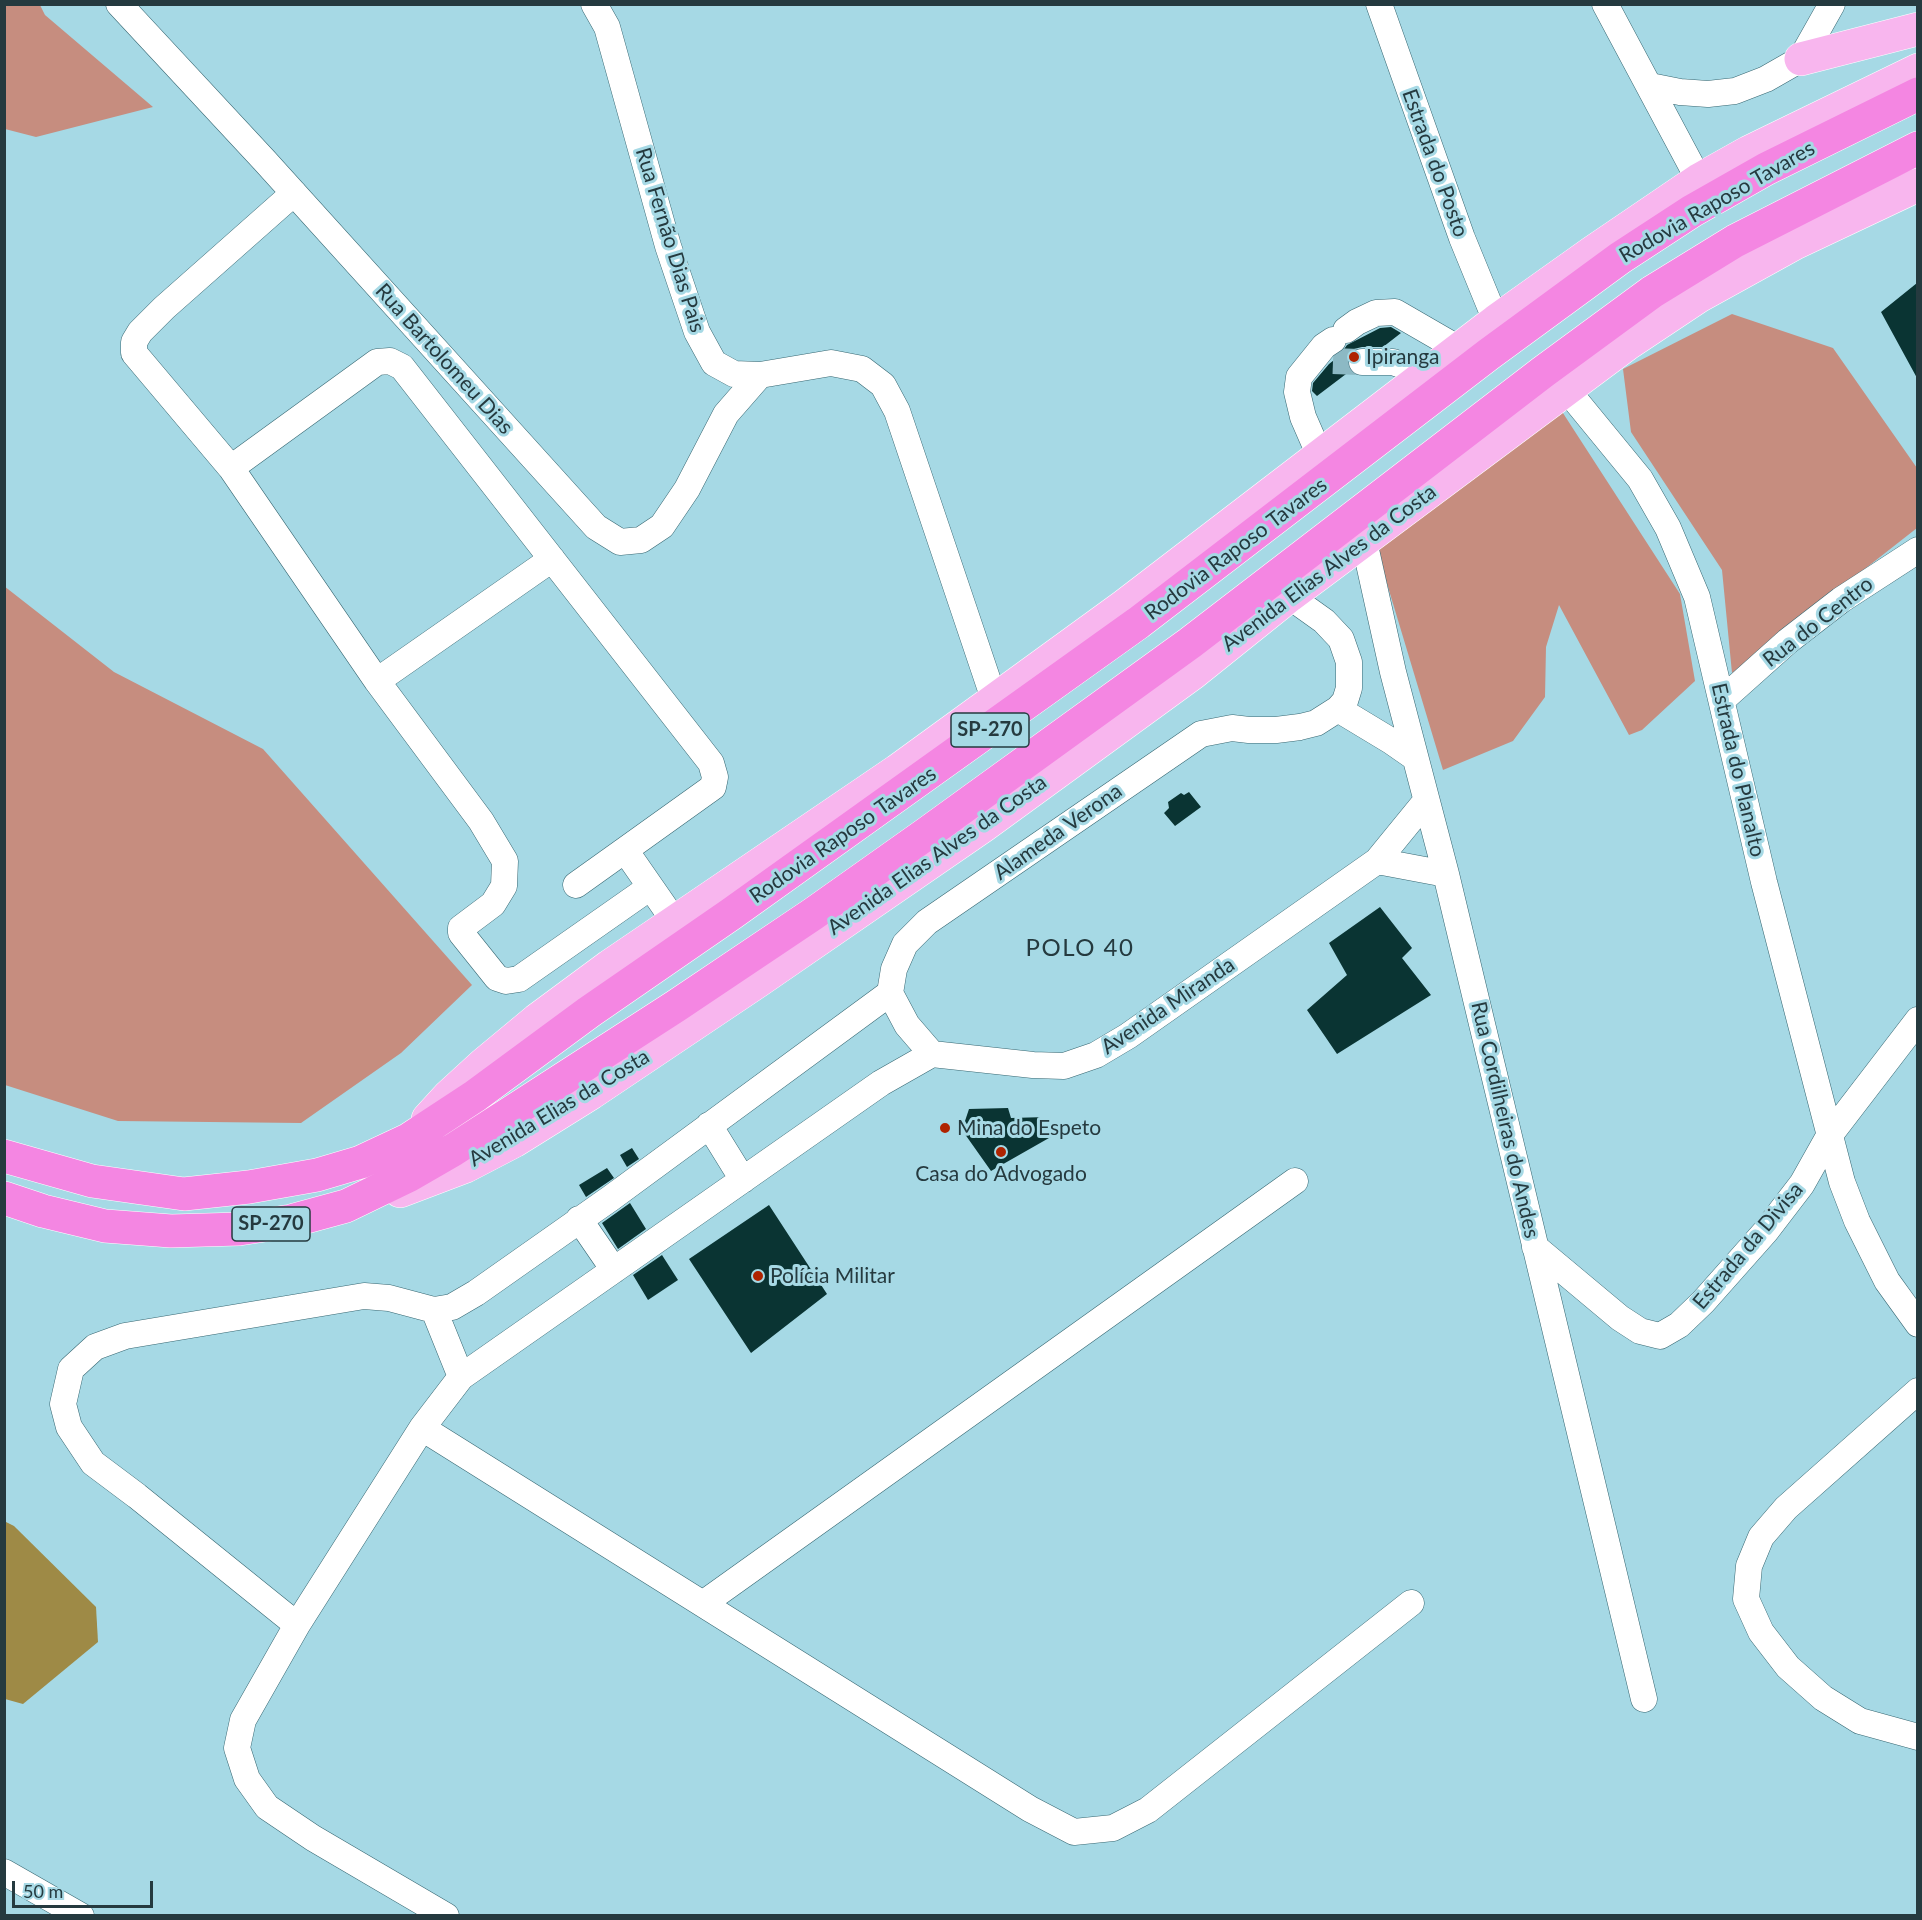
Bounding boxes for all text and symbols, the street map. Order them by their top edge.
street label: Estrada do Posto [1397,86,1473,240]
street label: Rodovia Raposo Tavares [1615,136,1819,268]
street label: Rua Fernão Dias Pais [630,145,710,335]
street label: Rua Bartolomeu Dias [370,279,518,439]
place label: Ipiranga [1366,344,1440,370]
marker: Ipiranga [1347,350,1361,364]
street label: Rodovia Raposo Tavares [1140,472,1332,626]
street label: Avenida Elias Alves da Costa [1217,479,1441,657]
street label: Rua do Centro [1758,571,1878,673]
street label: Estrada do Planalto [1706,681,1770,859]
road number: SP-270 [951,713,1029,747]
street label: Rodovia Raposo Tavares [745,761,941,909]
street label: Avenida Elias Alves da Costa [823,770,1051,940]
street label: Alameda Verona [989,779,1127,885]
district label: POLO 40 [1026,934,1134,962]
street label: Avenida Miranda [1096,952,1240,1060]
street label: Rua Cordilheiras do Andes [1465,999,1545,1241]
street label: Avenida Elias da Costa [464,1044,654,1172]
place label: Mina do Espeto [957,1115,1101,1141]
marker: Mina do Espeto [938,1121,952,1135]
marker: Casa do Advogado [994,1145,1008,1159]
place label: Casa do Advogado [915,1161,1087,1187]
street label: Estrada da Divisa [1688,1177,1808,1315]
road number: SP-270 [232,1207,310,1241]
place label: Polícia Militar [770,1263,895,1289]
marker: Polícia Militar [751,1269,765,1283]
scale bar [15,1869,156,1907]
text: 50 m [23,1880,63,1902]

